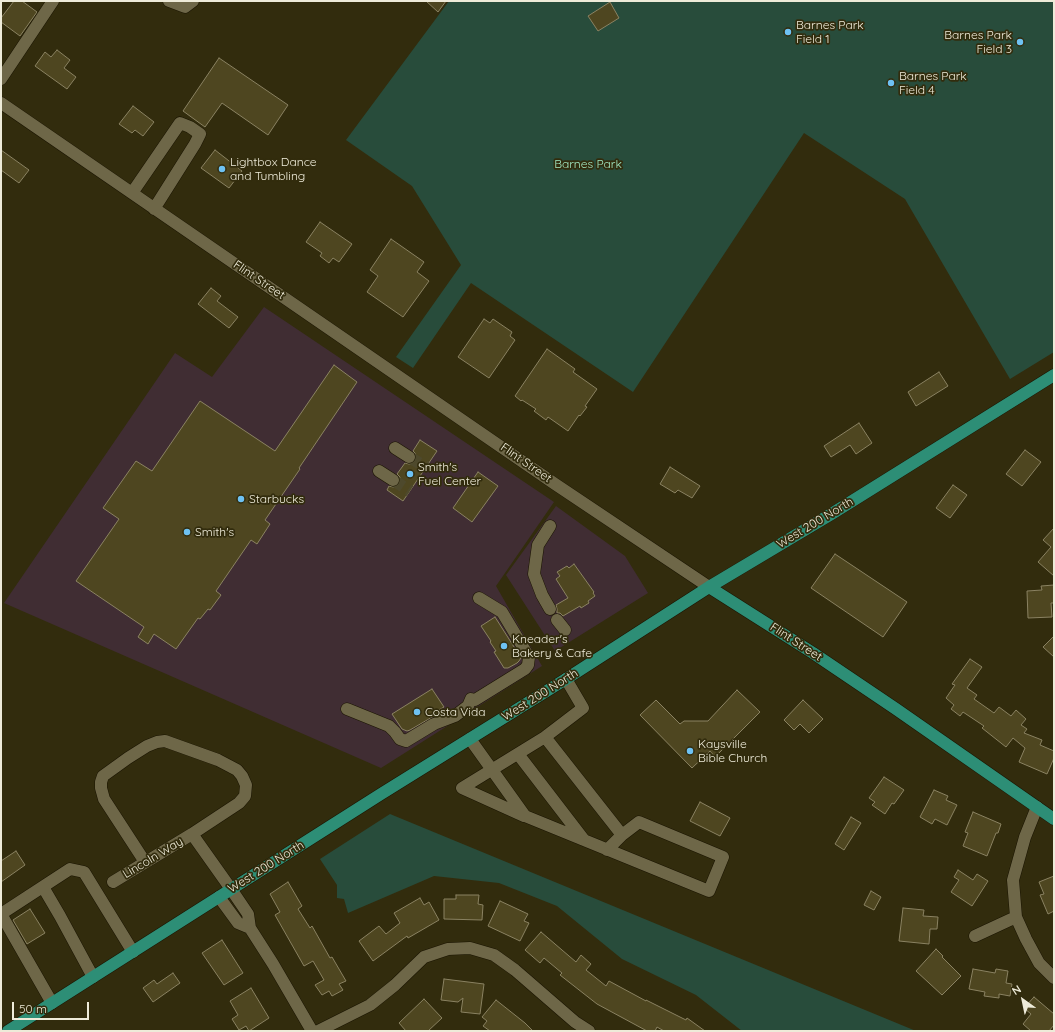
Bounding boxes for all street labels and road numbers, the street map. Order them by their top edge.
street label: Flint Street [230,257,288,303]
street label: Flint Street [498,440,554,486]
street label: West 200 North [774,494,856,552]
street label: Flint Street [767,620,825,664]
street label: West 200 North [499,666,581,724]
street label: Lincoln Way [120,834,186,882]
street label: West 200 North [225,838,307,896]

